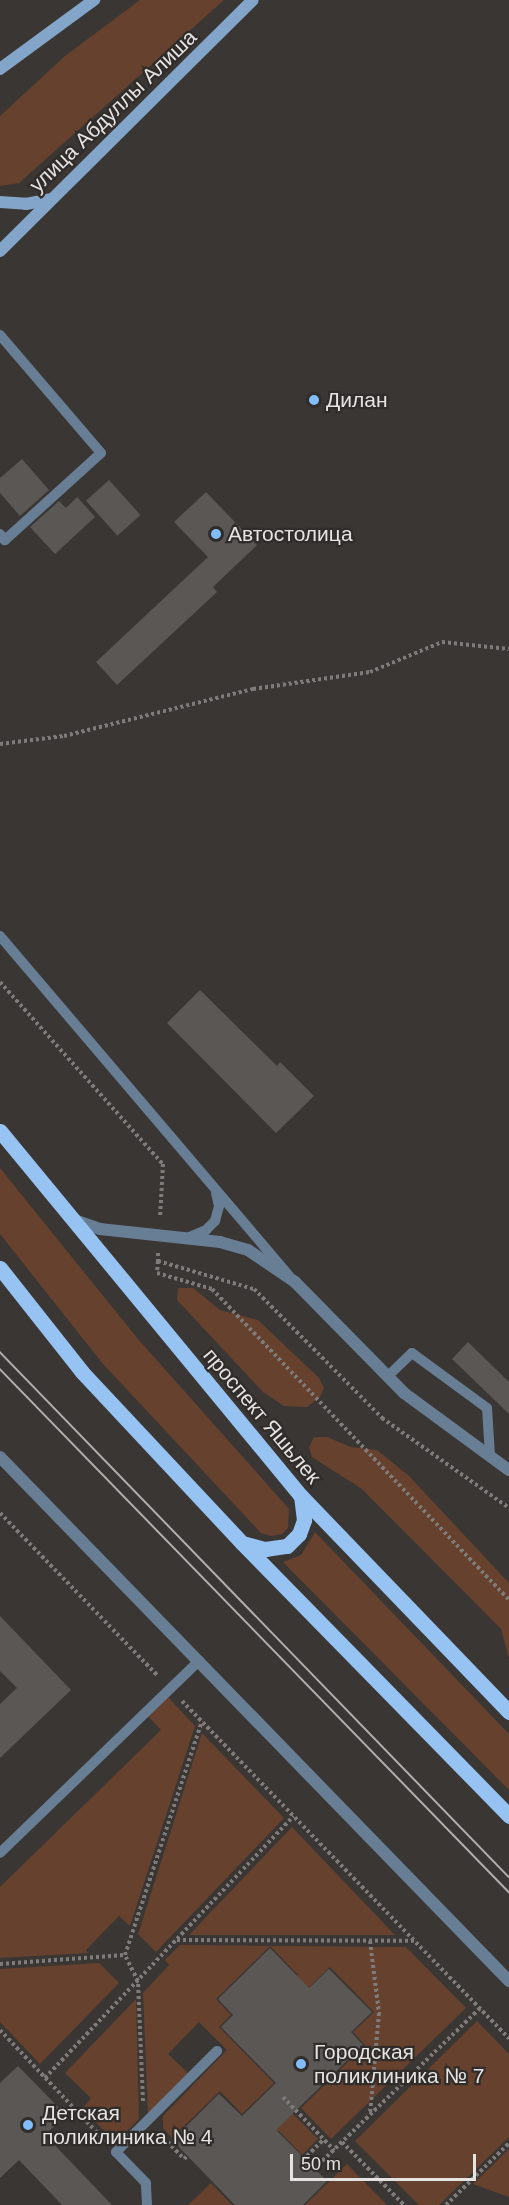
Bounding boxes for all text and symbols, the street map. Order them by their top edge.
street label: улица Абдуллы Алиша [24,25,202,197]
place label: Дилан [326,387,387,413]
marker: Дилан [307,393,321,407]
place label: Автостолица [228,521,353,547]
marker: Автостолица [209,527,223,541]
street label: проспект Яшьлек [198,1343,326,1489]
place label: Городская поликлиника № 7 [314,2039,485,2089]
marker: Городская поликлиника № 7 [292,2055,310,2073]
place label: Детская поликлиника № 4 [42,2100,213,2150]
marker: Детская поликлиника № 4 [19,2116,37,2134]
scale bar [293,2142,479,2180]
text: 50 m [301,2154,341,2174]

